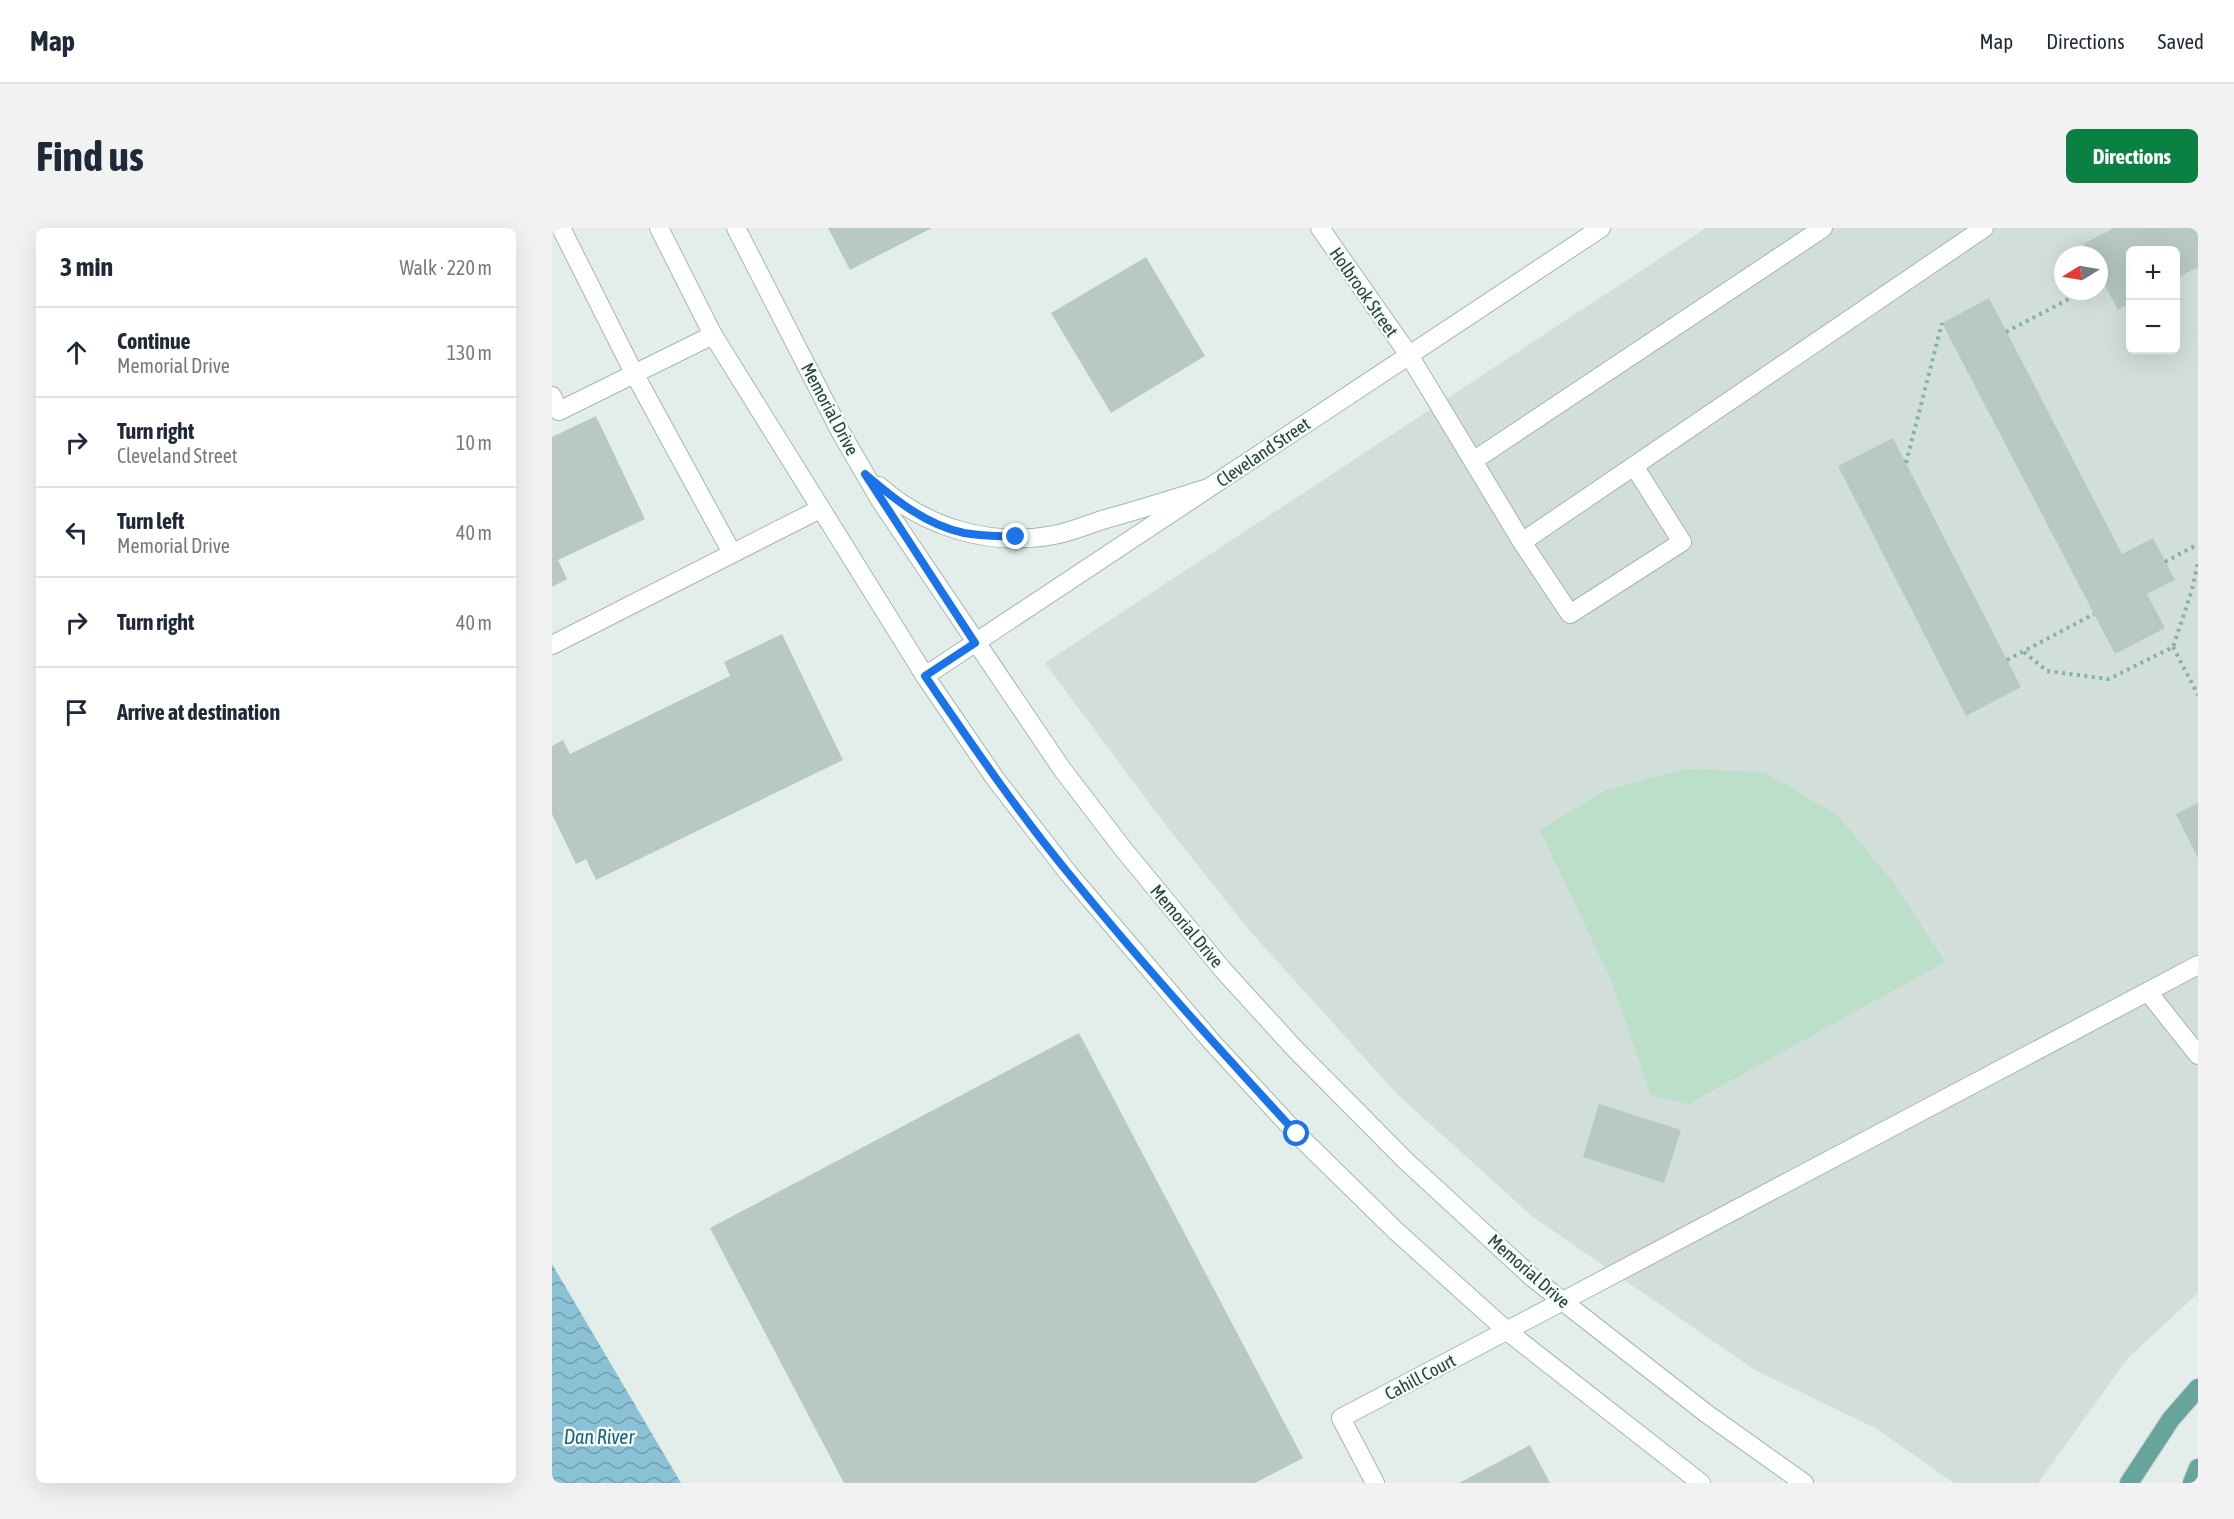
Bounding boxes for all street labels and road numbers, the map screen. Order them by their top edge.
street label: Holbrook Street [1325,243,1403,341]
street label: Memorial Drive [797,359,863,459]
street label: Cleveland Street [1212,413,1314,491]
street label: Memorial Drive [1146,880,1228,972]
street label: Memorial Drive [1484,1230,1574,1312]
street label: Cahill Court [1381,1350,1459,1404]

